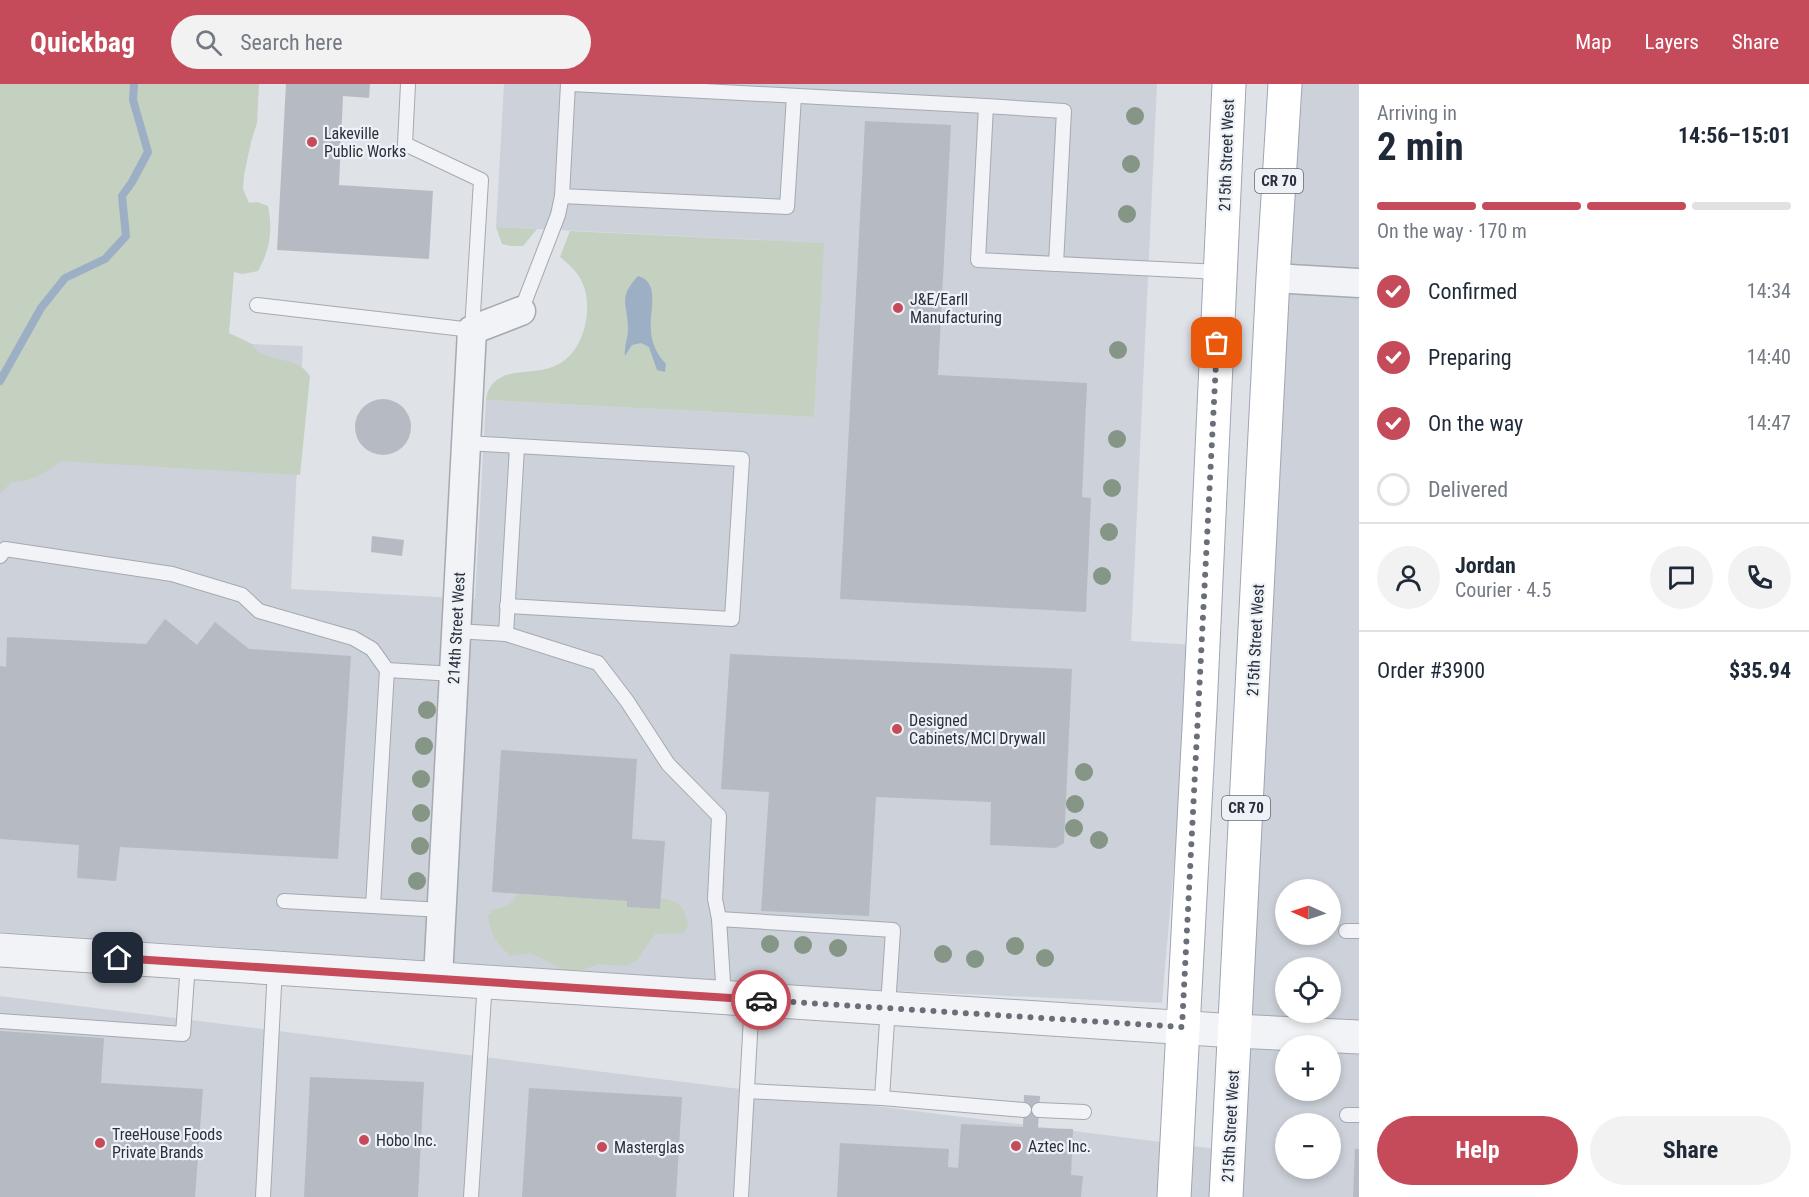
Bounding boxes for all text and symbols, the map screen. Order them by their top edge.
search box [171,15,591,69]
text: Quickbag [30,26,135,59]
icon: search [192,26,225,59]
text: Search here [240,30,342,55]
text: Map [1575,30,1612,54]
text: Layers [1645,30,1699,54]
text: Share [1732,30,1779,54]
street label: 215th Street West [1215,98,1238,212]
text: Arriving in [1377,101,1457,125]
text: 14:56–15:01 [1678,123,1791,148]
place label: Lakeville Public Works [324,124,406,161]
text: 2 min [1377,124,1464,170]
marker: Lakeville Public Works [305,135,319,149]
road number: CR 70 [1255,169,1303,193]
text: On the way · 170 m [1377,219,1527,243]
icon: check [1377,275,1410,308]
text: Confirmed [1428,279,1517,304]
text: 14:34 [1747,279,1791,303]
place label: J&E/Earll Manufacturing [910,290,1002,327]
marker: J&E/Earll Manufacturing [891,301,905,315]
pin [1191,317,1242,368]
icon: bag [1200,326,1233,359]
icon: check [1377,341,1410,374]
text: Preparing [1428,345,1512,370]
text: 14:40 [1747,345,1791,369]
icon: check [1377,407,1410,440]
text: On the way [1428,411,1523,436]
text: 14:47 [1747,411,1791,435]
text: Delivered [1428,477,1508,502]
button: person [1377,546,1440,609]
button: chat [1650,546,1713,609]
button: phone [1728,546,1791,609]
text: Jordan [1455,553,1516,578]
street label: 214th Street West [444,571,469,685]
text: Courier · 4.5 [1455,578,1551,602]
street label: 215th Street West [1243,583,1268,697]
text: Order #3900 [1377,658,1485,683]
text: $35.94 [1729,658,1791,683]
place label: Designed Cabinets/MCI Drywall [909,711,1046,748]
marker: Designed Cabinets/MCI Drywall [890,722,904,736]
road number: CR 70 [1222,796,1270,820]
north arrow [1275,879,1341,945]
map controls [1275,879,1341,1179]
pin [92,932,143,983]
icon: home [101,941,134,974]
button: locate [1275,957,1341,1023]
courier [731,970,791,1030]
icon: car [745,984,778,1017]
button: + [1275,1035,1341,1101]
street label: 215th Street West [1218,1069,1243,1183]
button: − [1275,1113,1341,1179]
button: Help [1377,1116,1578,1185]
button: Share [1590,1116,1791,1185]
place label: TreeHouse Foods Private Brands [112,1125,222,1162]
place label: Hobo Inc. [376,1131,437,1150]
marker: Hobo Inc. [357,1133,371,1147]
marker: TreeHouse Foods Private Brands [93,1136,107,1150]
place label: Aztec Inc. [1028,1137,1091,1156]
place label: Masterglas [614,1138,685,1157]
marker: Aztec Inc. [1009,1139,1023,1153]
marker: Masterglas [595,1140,609,1154]

